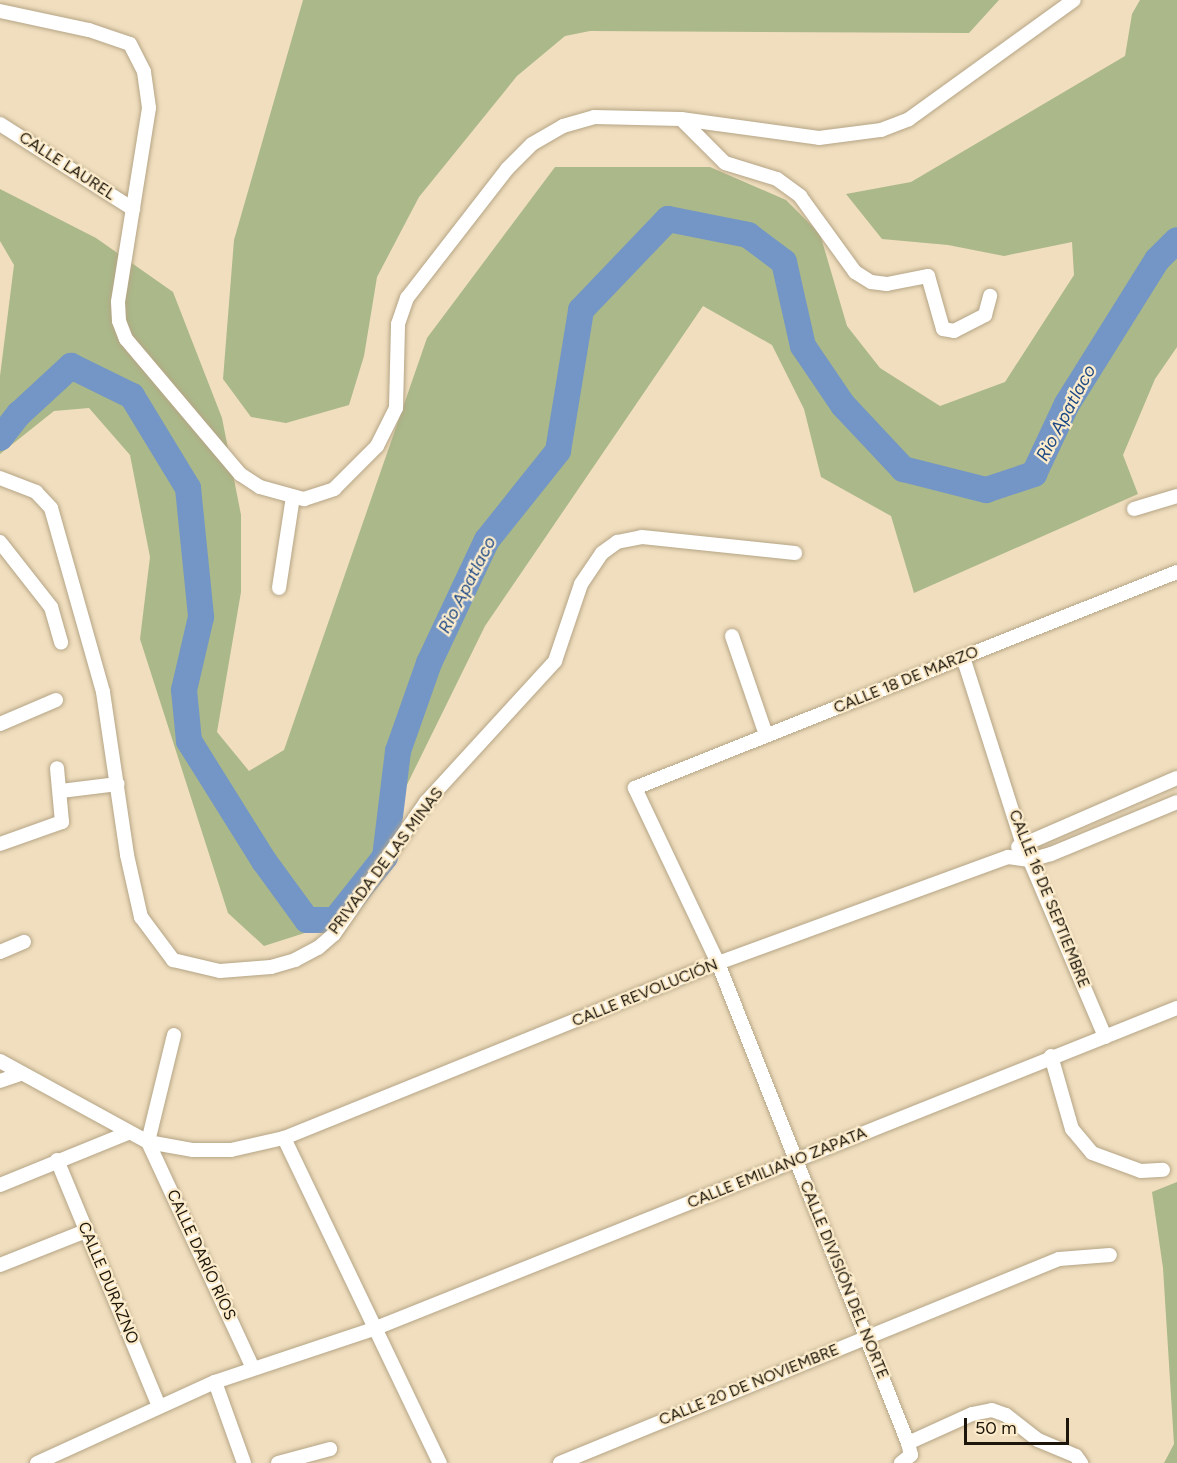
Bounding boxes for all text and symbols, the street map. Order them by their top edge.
street label: CALLE LAUREL [15,128,119,204]
water label: Rio Apatlaco [1032,361,1100,465]
water label: Rio Apatlaco [433,533,501,637]
street label: CALLE 18 DE MARZO [831,642,981,718]
street label: PRIVADA DE LAS MINAS [324,784,448,938]
street label: CALLE 16 DE SEPTIEMBRE [1004,807,1094,991]
street label: CALLE REVOLUCIÓN [569,955,721,1031]
street label: CALLE EMILIANO ZAPATA [685,1123,869,1213]
street label: CALLE DIVISIÓN DEL NORTE [795,1178,893,1382]
street label: CALLE DARÍO RÍOS [162,1187,240,1323]
street label: CALLE DURAZNO [74,1219,142,1347]
street label: CALLE 20 DE NOVIEMBRE [656,1340,842,1430]
scale bar [967,1406,1072,1444]
text: 50 m [975,1417,1017,1439]

